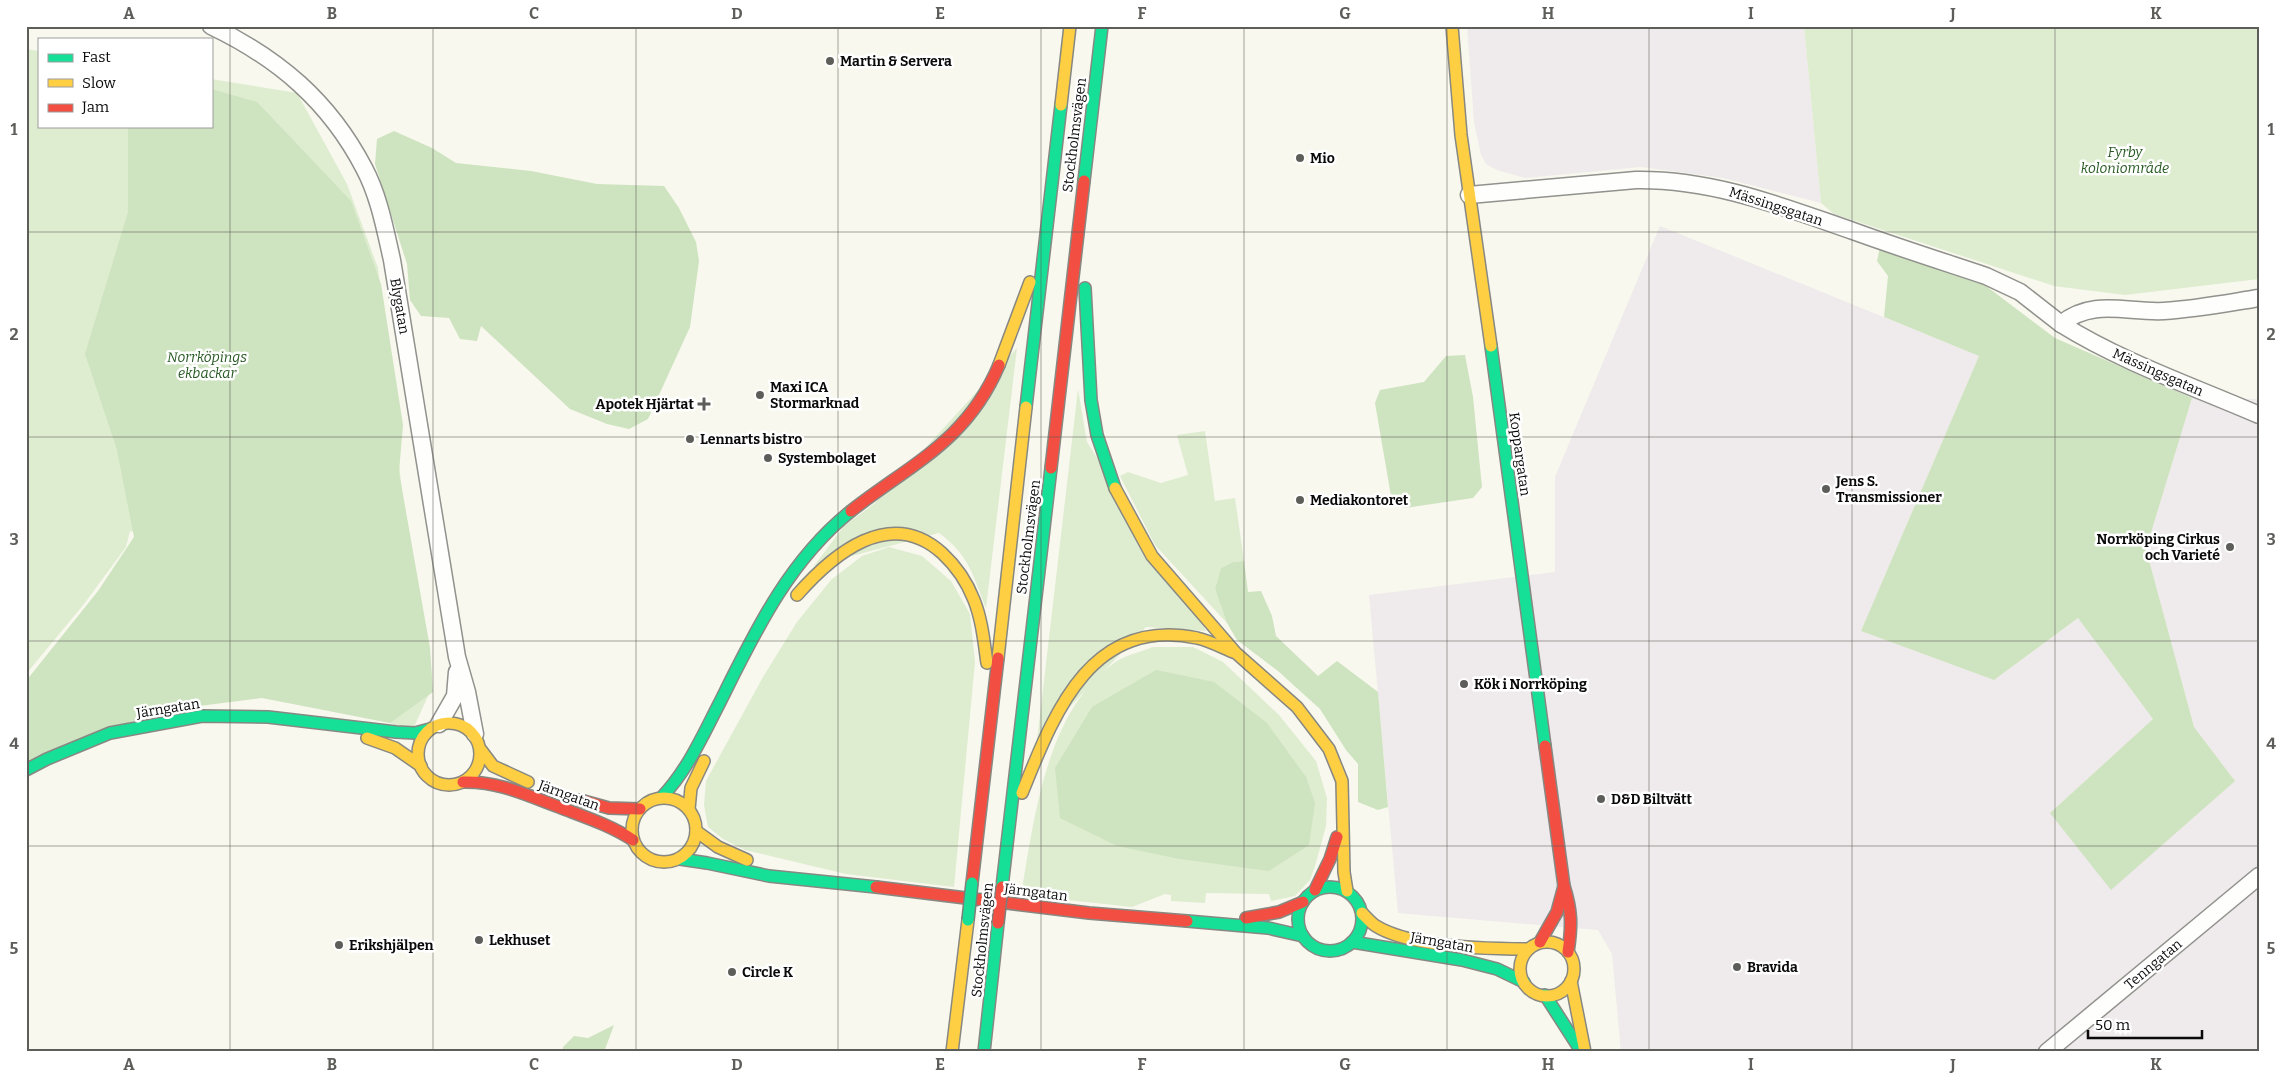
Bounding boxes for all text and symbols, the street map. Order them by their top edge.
text: A [123,4,135,23]
text: B [327,4,337,23]
text: C [529,4,539,23]
text: D [731,4,743,23]
text: E [935,4,945,23]
text: F [1138,4,1147,23]
text: G [1339,4,1351,23]
text: H [1542,4,1555,23]
text: I [1748,4,1754,23]
text: J [1949,4,1956,23]
text: K [2150,4,2162,23]
legend [38,38,212,128]
text: Fast [82,48,111,66]
place label: Martin & Servera [840,53,952,70]
marker: Martin & Servera [824,55,836,67]
text: Slow [82,74,117,92]
street label: Stockholmsvägen [1059,77,1090,193]
text: Jam [81,98,110,116]
text: 1 [11,120,18,139]
text: 1 [2268,120,2275,139]
park label: Fyrby koloniområde [2081,144,2169,177]
place label: Mio [1310,150,1335,167]
marker: Mio [1294,152,1306,164]
street label: Mässingsgatan [1727,183,1825,230]
street label: Blygatan [386,277,413,336]
text: 2 [9,325,19,344]
text: 2 [2266,325,2276,344]
street label: Mässingsgatan [2110,345,2206,400]
park label: Norrköpings ekbackar [167,349,247,382]
place label: Maxi ICA Stormarknad [770,379,860,412]
marker: Maxi ICA Stormarknad [754,389,766,401]
place label: Apotek Hjärtat [596,396,694,413]
marker: Apotek Hjärtat [698,398,710,410]
street label: Koppargatan [1505,411,1534,497]
place label: Lennarts bistro [700,431,802,448]
marker: Lennarts bistro [684,433,696,445]
place label: Systembolaget [778,450,877,467]
marker: Systembolaget [762,452,774,464]
place label: Jens S. Transmissioner [1835,473,1942,506]
street label: Stockholmsvägen [1013,479,1044,595]
marker: Jens S. Transmissioner [1820,483,1832,495]
place label: Mediakontoret [1310,492,1409,509]
marker: Mediakontoret [1294,494,1306,506]
text: 3 [9,530,19,549]
text: 3 [2266,530,2276,549]
place label: Norrköping Cirkus och Varieté [2097,531,2220,564]
marker: Norrköping Cirkus och Varieté [2224,541,2236,553]
place label: Kök i Norrköping [1474,676,1587,693]
marker: Kök i Norrköping [1458,678,1470,690]
street label: Järngatan [134,695,201,722]
text: 4 [9,734,19,753]
text: 4 [2266,734,2276,753]
street label: Järngatan [535,776,602,814]
place label: D&D Biltvätt [1611,791,1693,808]
marker: D&D Biltvätt [1595,793,1607,805]
street label: Järngatan [1002,880,1069,905]
street label: Stockholmsvägen [968,882,997,998]
street label: Järngatan [1408,928,1475,956]
place label: Lekhuset [489,932,551,949]
marker: Lekhuset [473,934,485,946]
street label: Tenngatan [2121,935,2186,993]
place label: Erikshjälpen [349,937,434,954]
text: 5 [10,939,19,958]
marker: Erikshjälpen [333,939,345,951]
text: 5 [2267,939,2276,958]
place label: Bravida [1747,959,1798,976]
marker: Bravida [1731,961,1743,973]
place label: Circle K [742,964,793,981]
marker: Circle K [726,966,738,978]
scale bar [2088,1008,2201,1040]
text: 50 m [2095,1016,2131,1034]
text: A [123,1055,135,1074]
text: B [327,1055,337,1074]
text: C [529,1055,539,1074]
text: D [731,1055,743,1074]
text: E [935,1055,945,1074]
text: F [1138,1055,1147,1074]
text: G [1339,1055,1351,1074]
text: H [1542,1055,1555,1074]
text: I [1748,1055,1754,1074]
text: J [1949,1055,1956,1074]
text: K [2150,1055,2162,1074]

